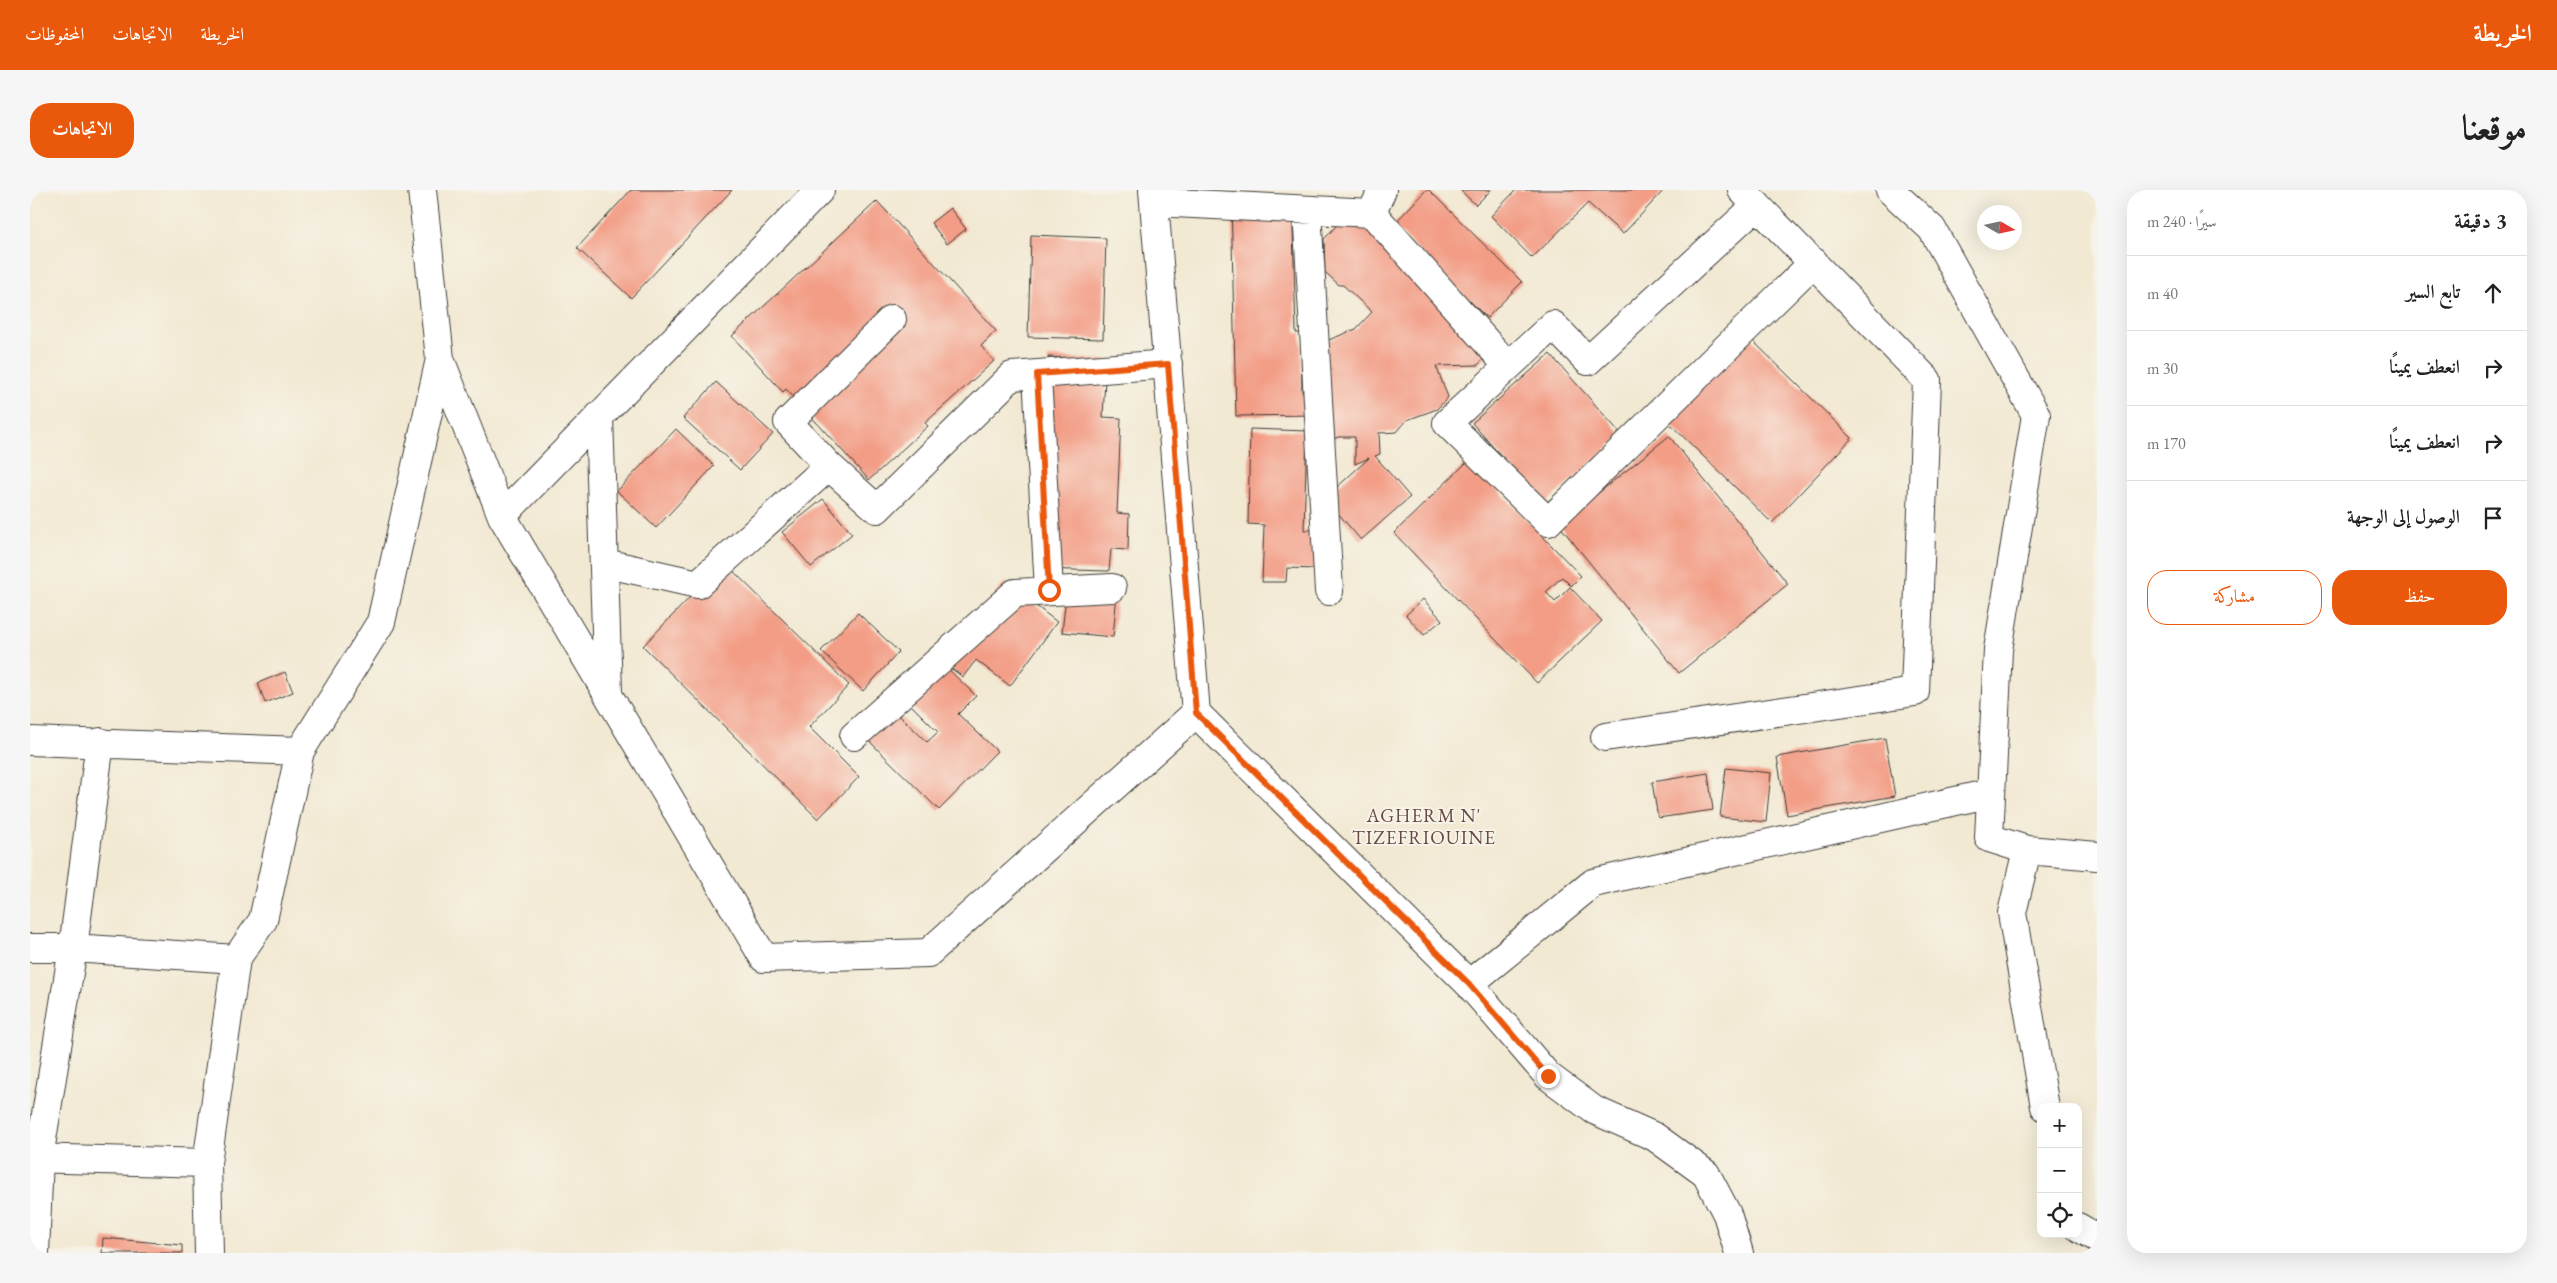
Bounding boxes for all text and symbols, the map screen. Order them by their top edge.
text: الخريطة [2474,17,2532,48]
text: المحفوظات [25,22,84,45]
text: الاتجاهات [112,22,172,45]
text: الخريطة [200,22,244,45]
button: الاتجاهات [30,103,134,158]
text: موقعنا [2462,104,2527,149]
north arrow [1977,205,2022,250]
text: 3 دقيقة [2454,207,2507,234]
text: سيرًا · 240 m [2147,211,2217,232]
text: تابع السير [2406,279,2460,304]
icon: ahead [2479,279,2507,307]
text: 40 m [2147,283,2178,304]
text: انعطف يمينًا [2389,354,2460,379]
icon: right [2479,354,2507,382]
text: 30 m [2147,358,2178,379]
text: انعطف يمينًا [2389,429,2460,454]
icon: right [2479,429,2507,457]
text: 170 m [2147,433,2186,454]
text: الوصول إلى الوجهة [2347,504,2460,529]
icon: arrive [2479,504,2507,532]
button: مشاركة [2147,570,2322,625]
button: حفظ [2332,570,2507,625]
route start [1038,579,1061,602]
district label: AGHERM N' TIZEFRIOUINE [1352,803,1496,850]
route end [1537,1065,1560,1088]
map controls [2037,1103,2082,1238]
button: + [2037,1103,2082,1148]
button: − [2037,1148,2082,1193]
button: locate [2037,1193,2082,1238]

